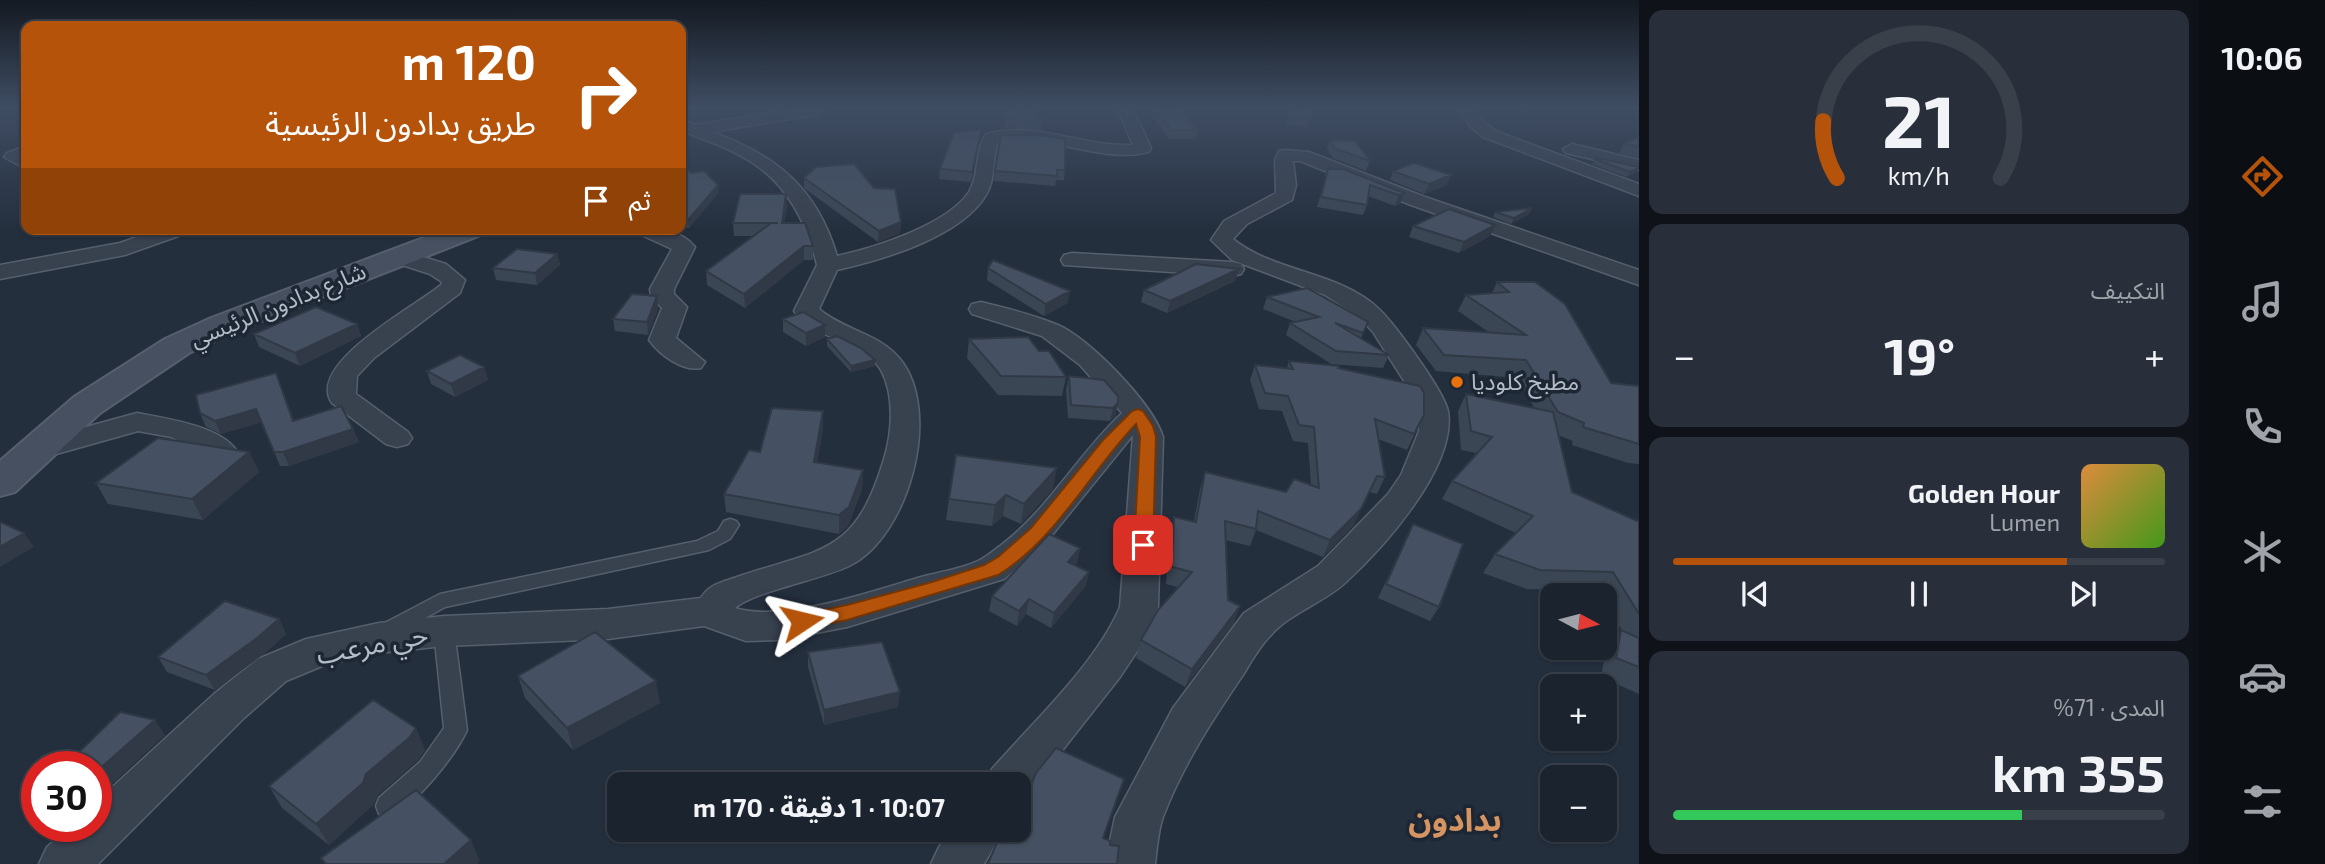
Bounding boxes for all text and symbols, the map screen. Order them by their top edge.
text: 120 m [402,31,536,90]
text: 10:06 [2221,38,2303,76]
icon: right [560,49,651,140]
text: 21 [1882,75,1956,163]
text: طريق بدادون الرئيسية [265,103,536,141]
icon: directions [2238,152,2287,201]
text: km/h [1888,160,1950,190]
icon: arrive [577,182,615,220]
text: ثم [629,184,651,215]
street label: شارع بدادون الرئيسي [186,256,371,356]
text: التكييف [2091,276,2165,304]
icon: music [2238,277,2287,326]
text: 19° [1884,323,1955,385]
text: − [1673,332,1695,378]
text: + [2144,332,2165,378]
place label: مطبخ كلوديا [1471,367,1579,399]
marker: مطبخ كلوديا [1449,374,1465,390]
icon: phone [2238,402,2287,451]
text: Golden Hour [1908,477,2060,508]
text: Lumen [1989,508,2060,536]
pin [1113,515,1173,575]
icon: arrive [1124,526,1162,564]
icon: climate [2238,527,2287,576]
icon: previous [1736,575,1774,613]
icon: pause [1900,575,1938,613]
icon: next [2064,575,2102,613]
north arrow [1540,583,1617,660]
map controls [1540,583,1617,842]
position arrow [765,584,839,658]
street label: حي مرعب [313,616,432,676]
icon: car [2238,652,2287,701]
button: + [1540,674,1617,751]
text: المدى · 71% [2053,693,2165,721]
text: 355 km [1992,740,2165,802]
speed limit sign: 30 [21,751,112,842]
button: − [1540,765,1617,842]
icon: filters [2238,777,2287,826]
text: 10:07 · 1 دقيقة · 170 m [693,791,945,822]
district label: بدادون [1408,799,1502,838]

